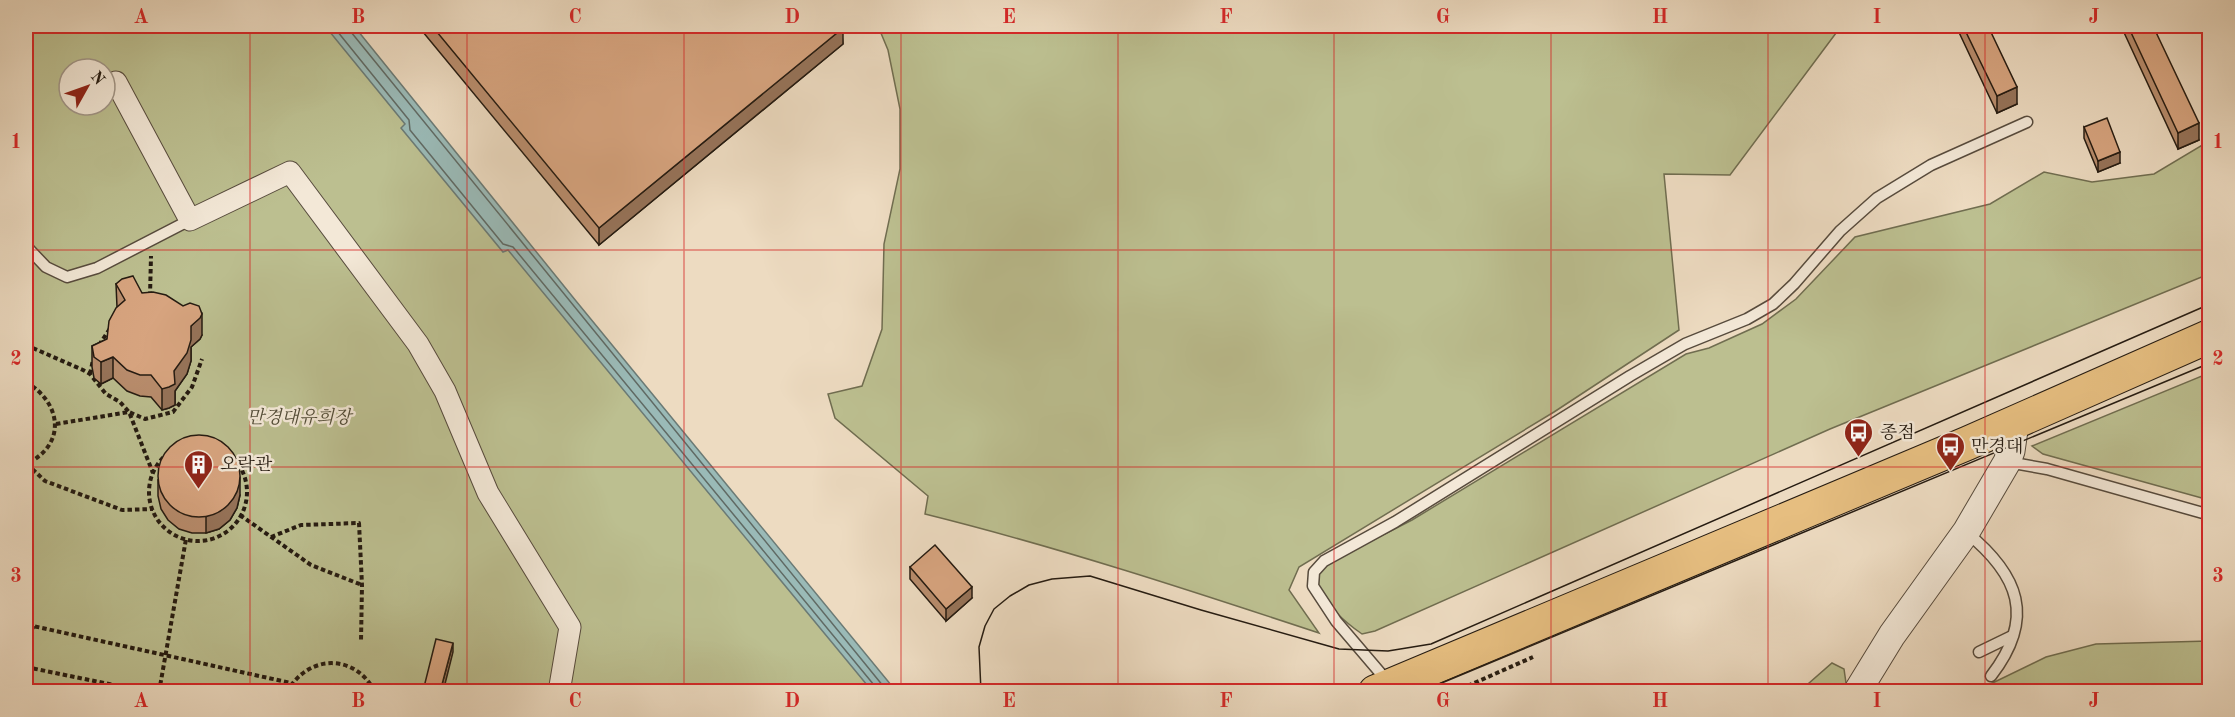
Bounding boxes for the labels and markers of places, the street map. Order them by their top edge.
bus stop icon: 종점 [1843,416,1875,458]
place label: 종점 [1880,423,1915,442]
bus stop icon: 만경대 [1934,430,1966,472]
place label: 만경대 [1971,437,2023,456]
building icon: 오락관 [183,448,215,490]
place label: 오락관 [220,455,273,474]

